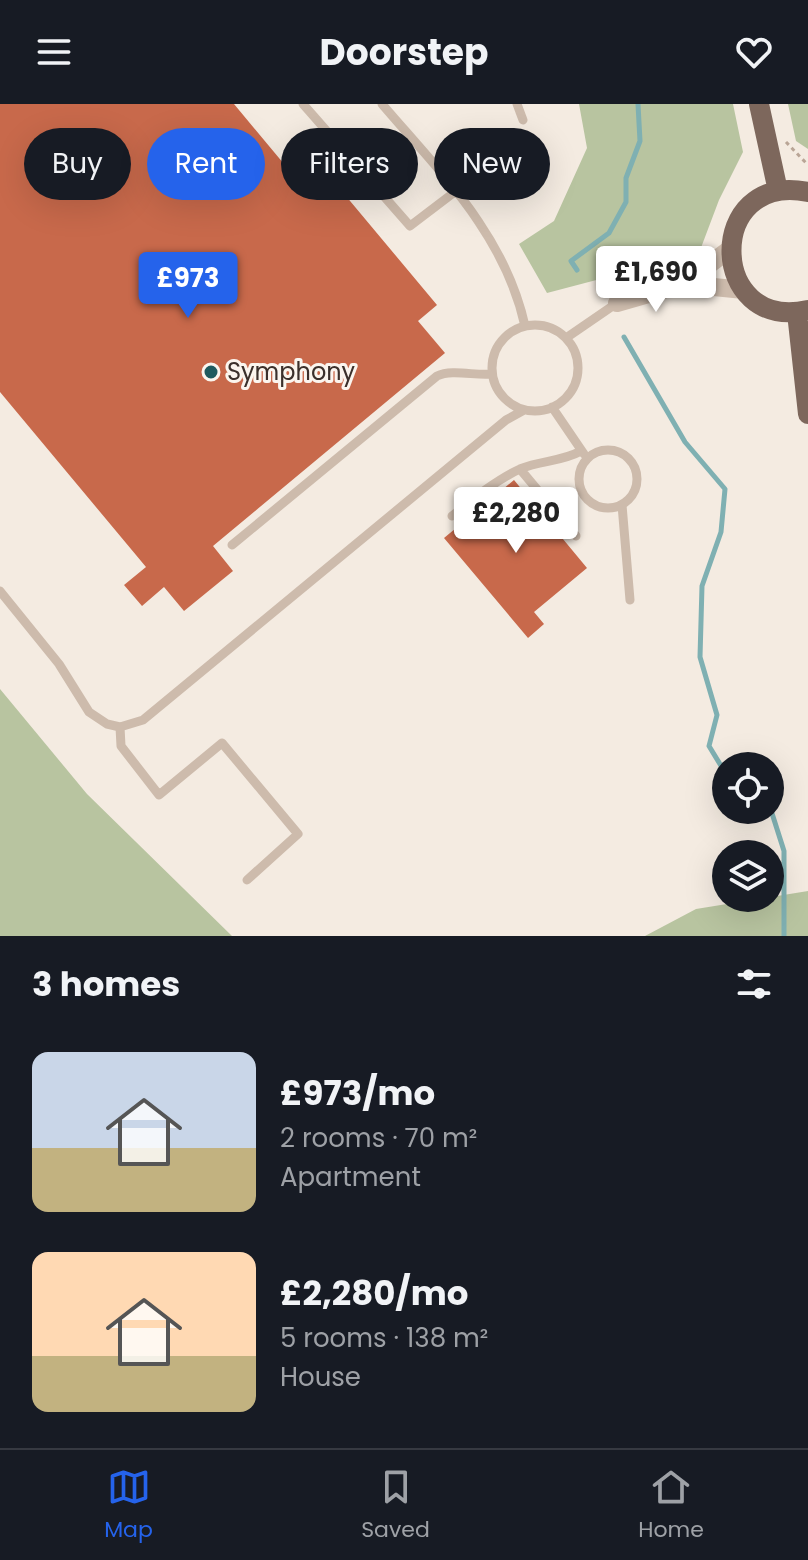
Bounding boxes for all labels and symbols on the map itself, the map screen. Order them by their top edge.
pin: £1,690 [591,246,721,314]
pin: £973 [141,252,235,320]
place label: Symphony [227,355,356,388]
marker: Symphony [202,363,220,381]
pin: £2,280 [451,487,581,555]

